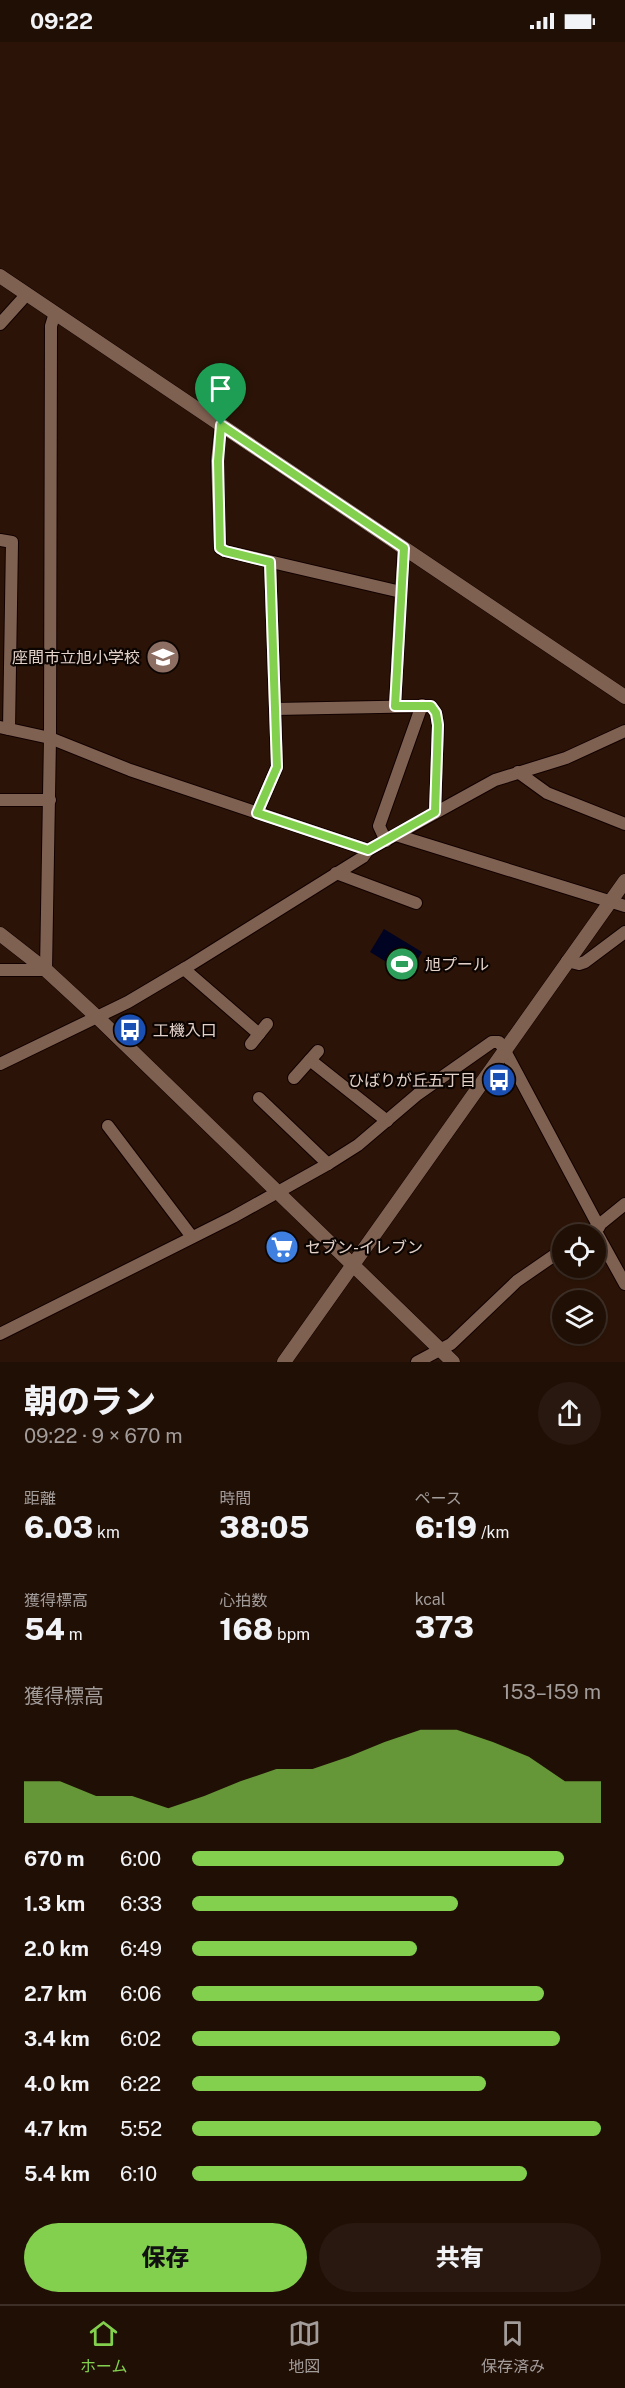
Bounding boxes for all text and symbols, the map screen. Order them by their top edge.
text: 09:22 [30,8,93,34]
pin [195,363,246,425]
icon: arrive [204,372,237,405]
school or university icon: 座間市立旭小学校 [145,639,181,675]
place label: 座間市立旭小学校 [12,648,140,667]
sports icon: 旭プール [384,946,420,982]
place label: 旭プール [425,955,489,974]
bus stop icon: 工機入口 [112,1012,148,1048]
place label: 工機入口 [153,1021,217,1040]
bus stop icon: ひばりが丘五丁目 [481,1062,517,1098]
place label: ひばりが丘五丁目 [348,1071,476,1090]
map controls [552,1224,606,1344]
button: locate [552,1224,606,1278]
supermarket icon: セブン-イレブン [264,1229,300,1265]
place label: セブン-イレブン [305,1238,423,1257]
button: layers [552,1290,606,1344]
text: 朝のラン [24,1382,156,1420]
button: share [538,1382,601,1445]
text: 09:22 · 9 × 670 m [24,1424,183,1448]
text: 距離 [24,1489,56,1508]
text: 時間 [219,1489,251,1508]
text: ペース [415,1489,462,1508]
text: 6.03 [24,1509,93,1545]
text: 38:05 [219,1509,309,1545]
text: 6:19 [415,1509,477,1545]
text: km [93,1523,120,1542]
text: /km [477,1523,509,1542]
text: kcal [415,1590,446,1609]
text: 獲得標高 [24,1591,88,1610]
text: 心拍数 [219,1591,267,1610]
text: 373 [415,1609,474,1645]
text: 54 [24,1611,65,1647]
text: 168 [219,1611,273,1647]
text: m [65,1625,83,1644]
text: bpm [273,1625,310,1644]
text: 153–159 m [502,1680,601,1704]
text: 獲得標高 [24,1684,104,1708]
text: 670 m [24,1847,85,1871]
text: 6:00 [120,1847,161,1871]
text: 1.3 km [24,1892,85,1916]
text: 6:33 [120,1892,162,1916]
text: 2.0 km [24,1937,89,1961]
text: 6:49 [120,1937,162,1961]
text: 2.7 km [24,1982,87,2006]
text: 6:06 [120,1982,162,2006]
text: 3.4 km [24,2027,90,2051]
text: 6:02 [120,2027,161,2051]
text: 4.0 km [24,2072,89,2096]
text: 6:22 [120,2072,161,2096]
text: 4.7 km [24,2117,87,2141]
text: 5:52 [120,2117,162,2141]
text: 5.4 km [24,2162,90,2186]
text: 6:10 [120,2162,157,2186]
button: 保存 [24,2223,307,2292]
button: 共有 [319,2223,601,2292]
tab: ホーム [80,2317,128,2377]
tab: 地図 [288,2317,321,2377]
tab: 保存済み [481,2317,545,2377]

